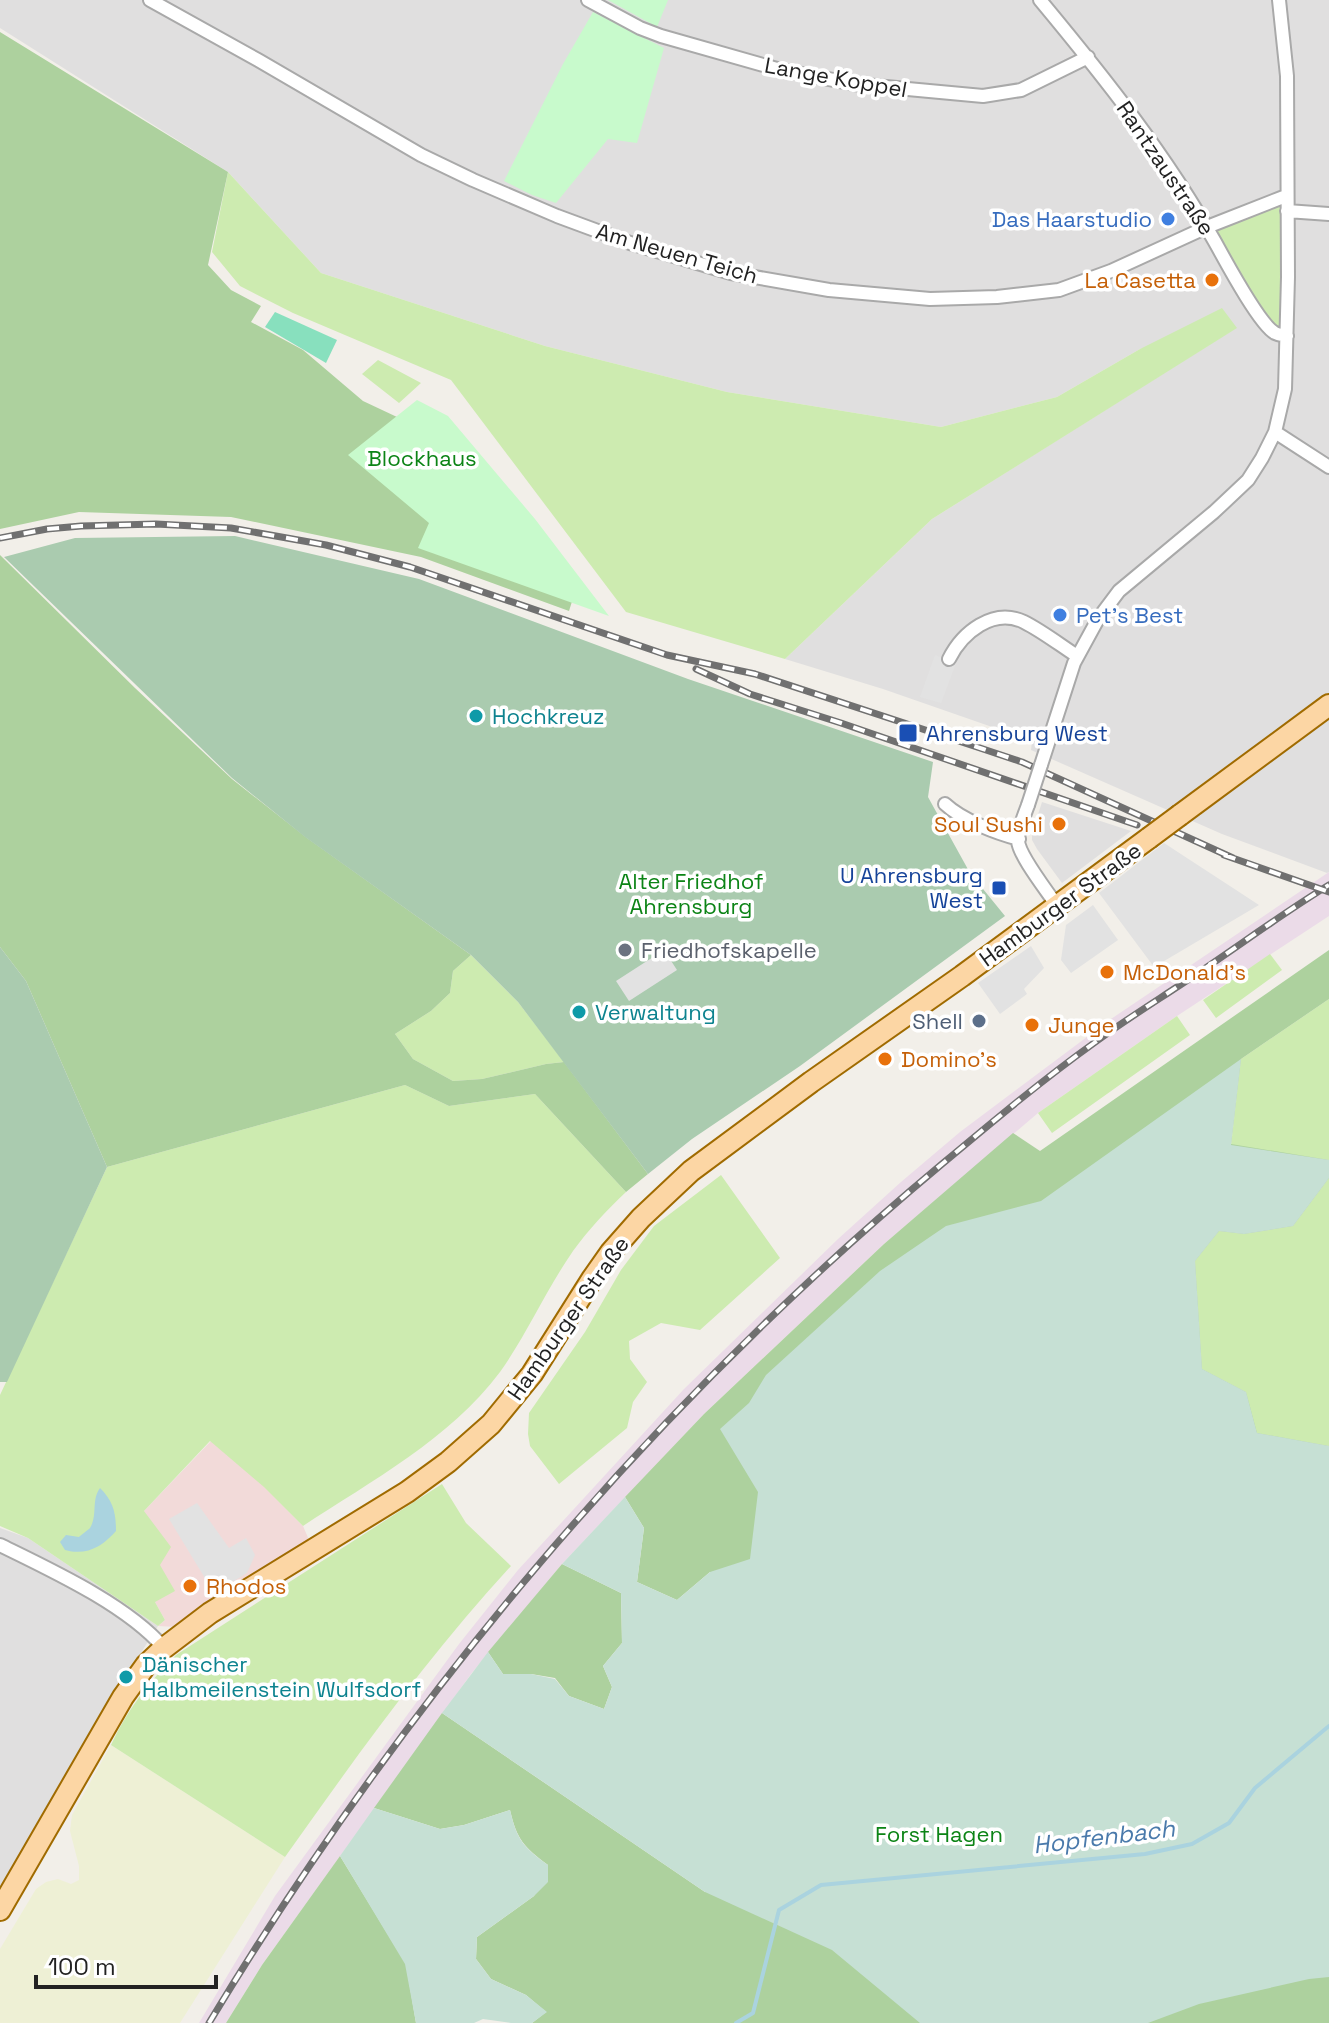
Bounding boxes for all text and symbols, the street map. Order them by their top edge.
street label: Lange Koppel [763,51,909,103]
street label: Rantzaustraße [1111,96,1221,240]
place label: Das Haarstudio [992,205,1152,233]
marker: Das Haarstudio [1159,210,1177,228]
street label: Am Neuen Teich [593,217,761,289]
place label: La Casetta [1085,266,1196,294]
marker: La Casetta [1203,271,1221,289]
park label: Blockhaus [367,444,477,472]
place label: Pet's Best [1076,601,1183,629]
marker: Pet's Best [1051,606,1069,624]
place label: Hochkreuz [492,702,604,730]
marker: Hochkreuz [467,707,485,725]
place label: Ahrensburg West [926,719,1108,747]
marker: Ahrensburg West [897,722,919,744]
place label: Soul Sushi [934,810,1043,838]
marker: Soul Sushi [1050,815,1068,833]
street label: Hamburger Straße [973,836,1147,972]
place label: U Ahrensburg West [840,861,983,914]
park label: Alter Friedhof Ahrensburg [618,867,764,920]
marker: U Ahrensburg West [990,879,1008,897]
place label: Friedhofskapelle [641,936,817,964]
marker: Friedhofskapelle [616,941,634,959]
place label: McDonald's [1123,958,1246,986]
marker: McDonald's [1098,963,1116,981]
place label: Verwaltung [595,998,716,1026]
marker: Verwaltung [570,1003,588,1021]
place label: Shell [912,1007,963,1035]
place label: Junge [1048,1011,1115,1039]
marker: Shell [970,1012,988,1030]
marker: Junge [1023,1016,1041,1034]
place label: Domino's [901,1045,997,1073]
marker: Domino's [876,1050,894,1068]
street label: Hamburger Straße [501,1231,635,1405]
place label: Rhodos [206,1572,286,1600]
marker: Rhodos [181,1577,199,1595]
place label: Dänischer Halbmeilenstein Wulfsdorf [142,1650,422,1703]
marker: Dänischer Halbmeilenstein Wulfsdorf [117,1668,135,1686]
water label: Hopfenbach [1031,1812,1178,1861]
park label: Forst Hagen [875,1820,1003,1848]
scale bar [36,1939,216,1989]
text: 100 m [48,1951,116,1982]

